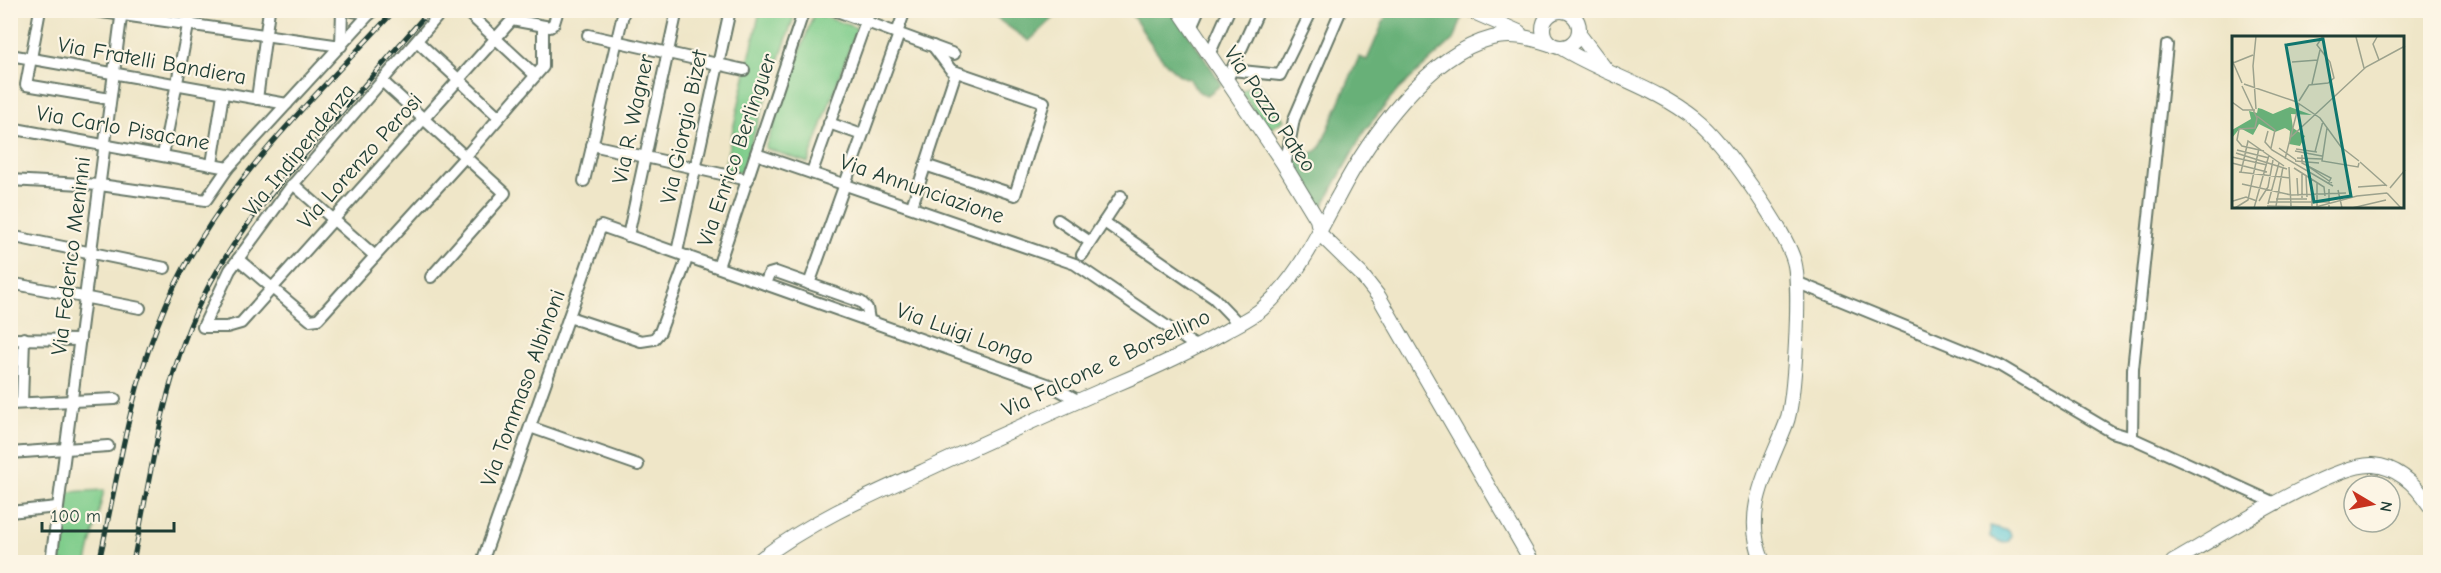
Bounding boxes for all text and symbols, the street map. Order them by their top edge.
street label: Via Fratelli Bandiera [56,32,248,90]
inset map [2232,36,2405,208]
street label: Via Pozzo Pateo [1218,41,1322,177]
street label: Via Giorgio Bizet [655,47,713,206]
street label: Via Enrico Berlinguer [692,50,782,250]
street label: Via R. Wagner [607,52,659,186]
street label: Via Indipendenza [238,78,360,222]
street label: Via Lorenzo Perosi [292,88,428,234]
street label: Via Carlo Pisacane [34,100,212,156]
street label: Via Annunciazione [836,149,1008,229]
street label: Via Federico Meninni [46,155,96,357]
street label: Via Tommaso Albinoni [475,286,571,490]
street label: Via Luigi Longo [893,297,1037,371]
street label: Via Falcone e Borsellino [998,303,1214,423]
north arrow [2342,474,2402,534]
scale bar [42,495,174,533]
text: N [2376,500,2396,513]
text: 100 m [51,506,101,527]

